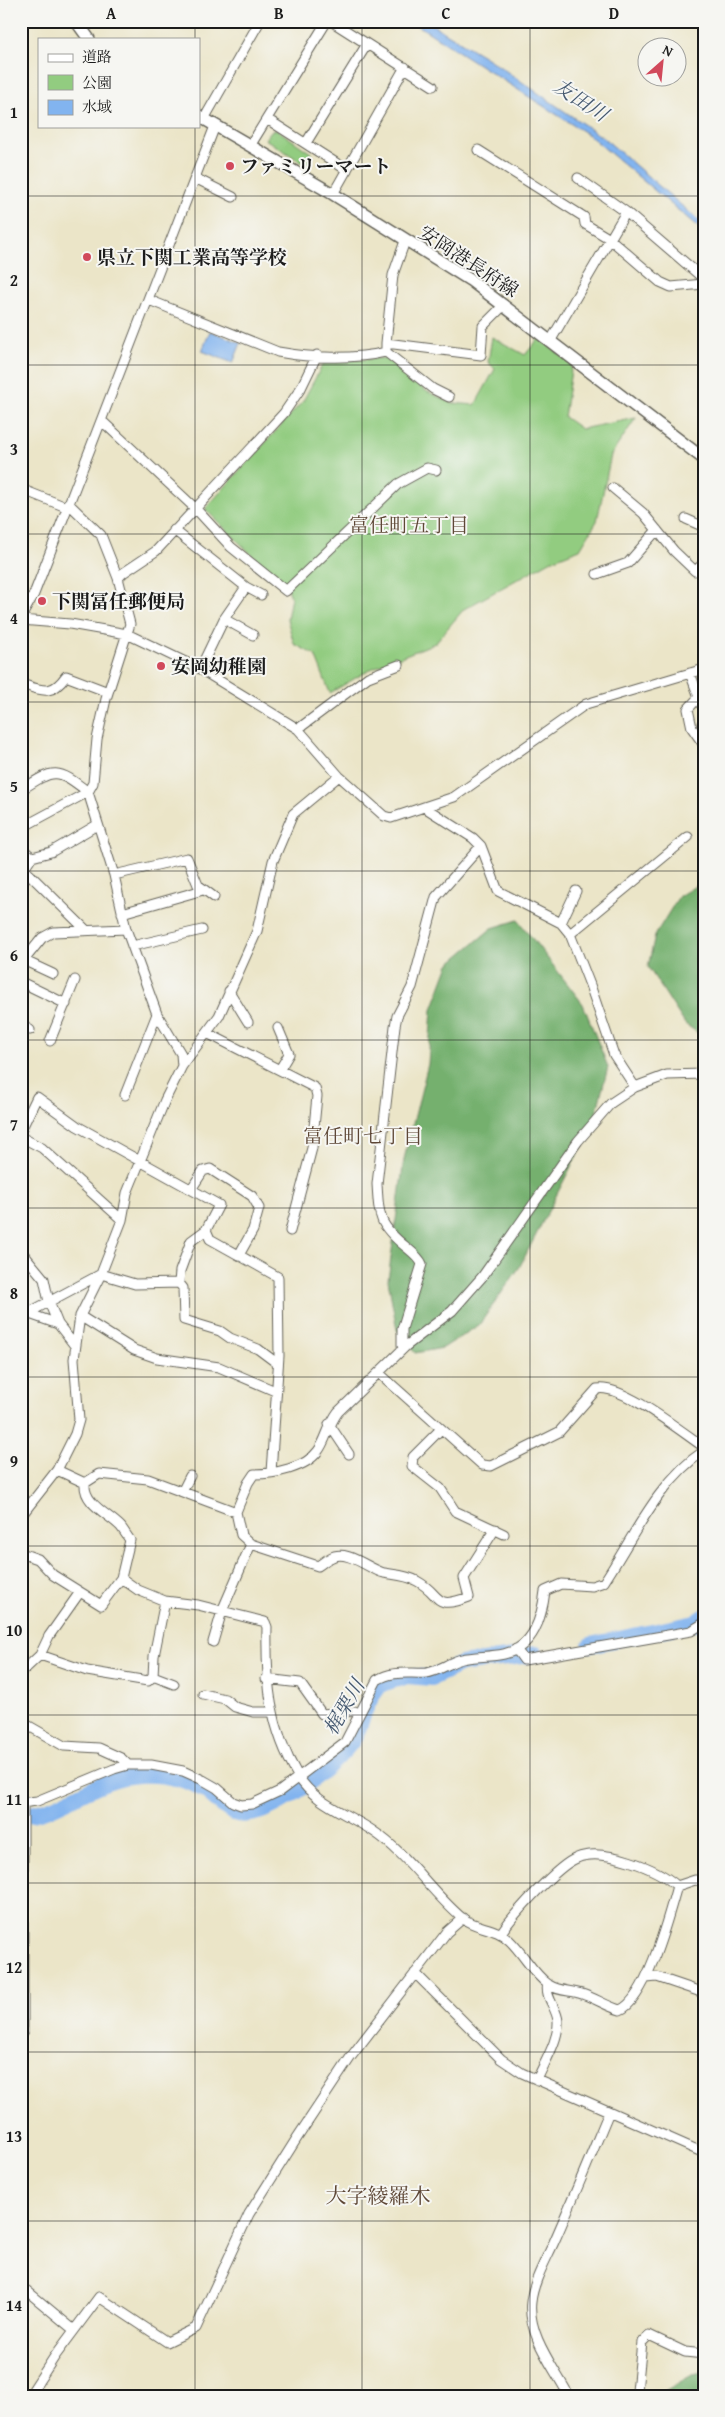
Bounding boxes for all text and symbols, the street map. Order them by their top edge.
text: A [106,1,117,25]
text: B [274,1,284,25]
text: C [441,1,451,25]
text: D [609,1,619,25]
legend [38,38,200,128]
north arrow [638,38,688,88]
text: N [659,39,677,62]
text: 道路 [82,46,112,67]
water label: 友田川 [548,71,616,129]
text: 公園 [82,72,112,93]
text: 水域 [82,96,112,117]
text: 1 [10,100,18,124]
place label: ファミリーマート [240,152,392,180]
marker: ファミリーマート [224,160,236,172]
street label: 安岡港長府線 [414,218,524,304]
place label: 県立下関工業高等学校 [97,243,287,271]
marker: 県立下関工業高等学校 [81,251,93,263]
text: 2 [10,268,18,292]
text: 3 [10,437,18,461]
district label: 富任町五丁目 [349,510,469,539]
place label: 下関冨任郵便局 [52,587,185,615]
marker: 下関冨任郵便局 [36,595,48,607]
text: 4 [10,606,18,630]
place label: 安岡幼稚園 [171,652,266,680]
marker: 安岡幼稚園 [155,660,167,672]
text: 5 [10,774,18,798]
text: 6 [10,943,18,967]
text: 7 [10,1112,18,1136]
district label: 富任町七丁目 [303,1121,423,1150]
text: 8 [10,1281,18,1305]
text: 9 [10,1449,18,1473]
text: 10 [6,1618,22,1642]
water label: 梶栗川 [316,1672,372,1740]
text: 11 [6,1787,22,1811]
text: 12 [6,1955,22,1979]
text: 13 [6,2124,22,2148]
district label: 大字綾羅木 [326,2180,431,2211]
text: 14 [6,2293,22,2317]

